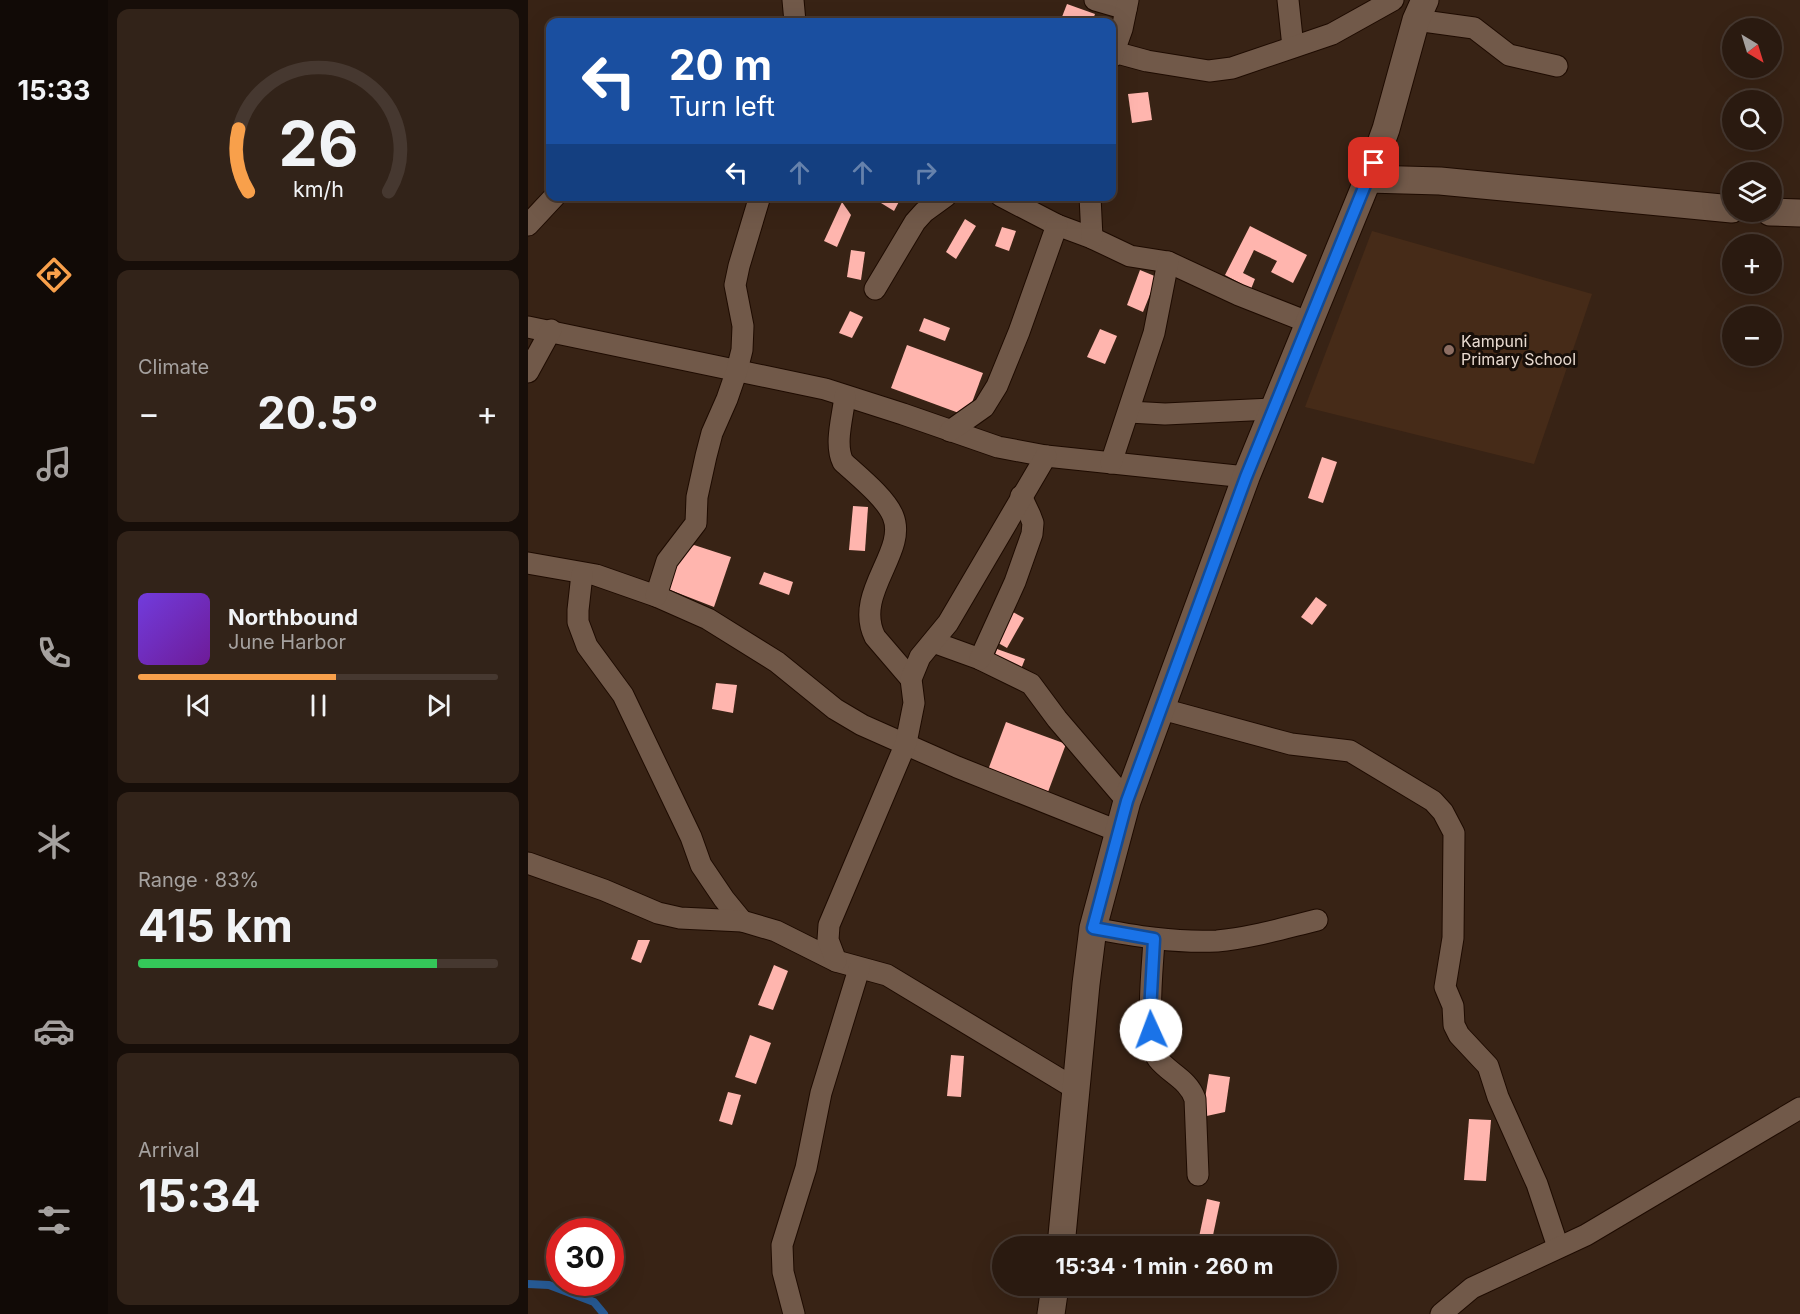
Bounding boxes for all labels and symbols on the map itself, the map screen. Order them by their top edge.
north arrow [1722,18,1782,78]
pin [1348,137,1399,188]
place label: Kampuni Primary School [1461,331,1576,369]
marker: Kampuni Primary School [1442,343,1456,357]
position arrow [1119,998,1183,1062]
speed limit sign: 30 [546,1218,624,1296]

